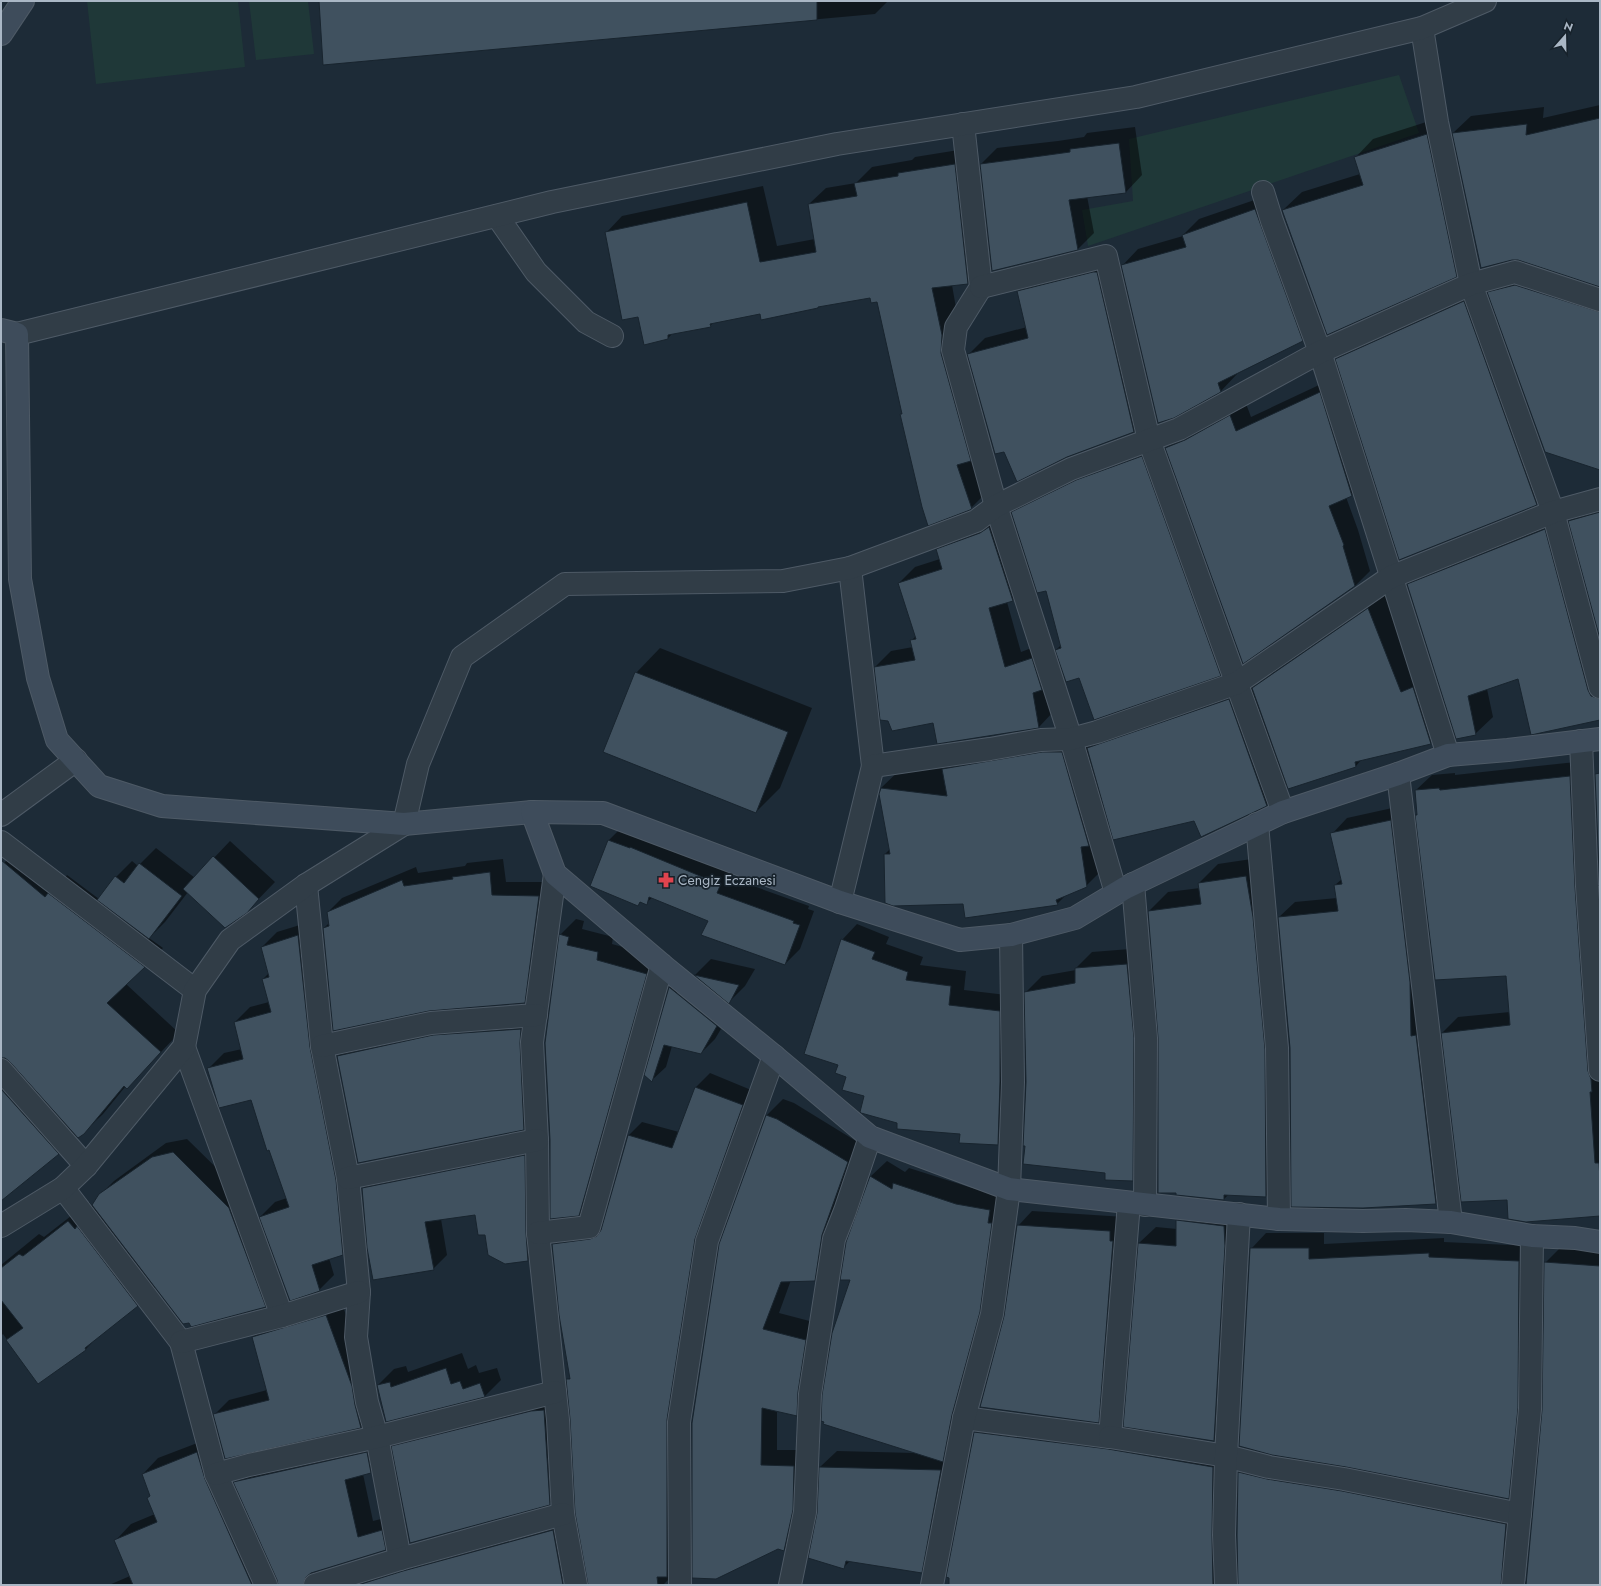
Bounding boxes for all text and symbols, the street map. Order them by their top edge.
north arrow [1545,16,1585,56]
text: N [1562,18,1575,36]
place label: Cengiz Eczanesi [678,870,776,890]
pharmacy icon: Cengiz Eczanesi [657,871,675,889]

